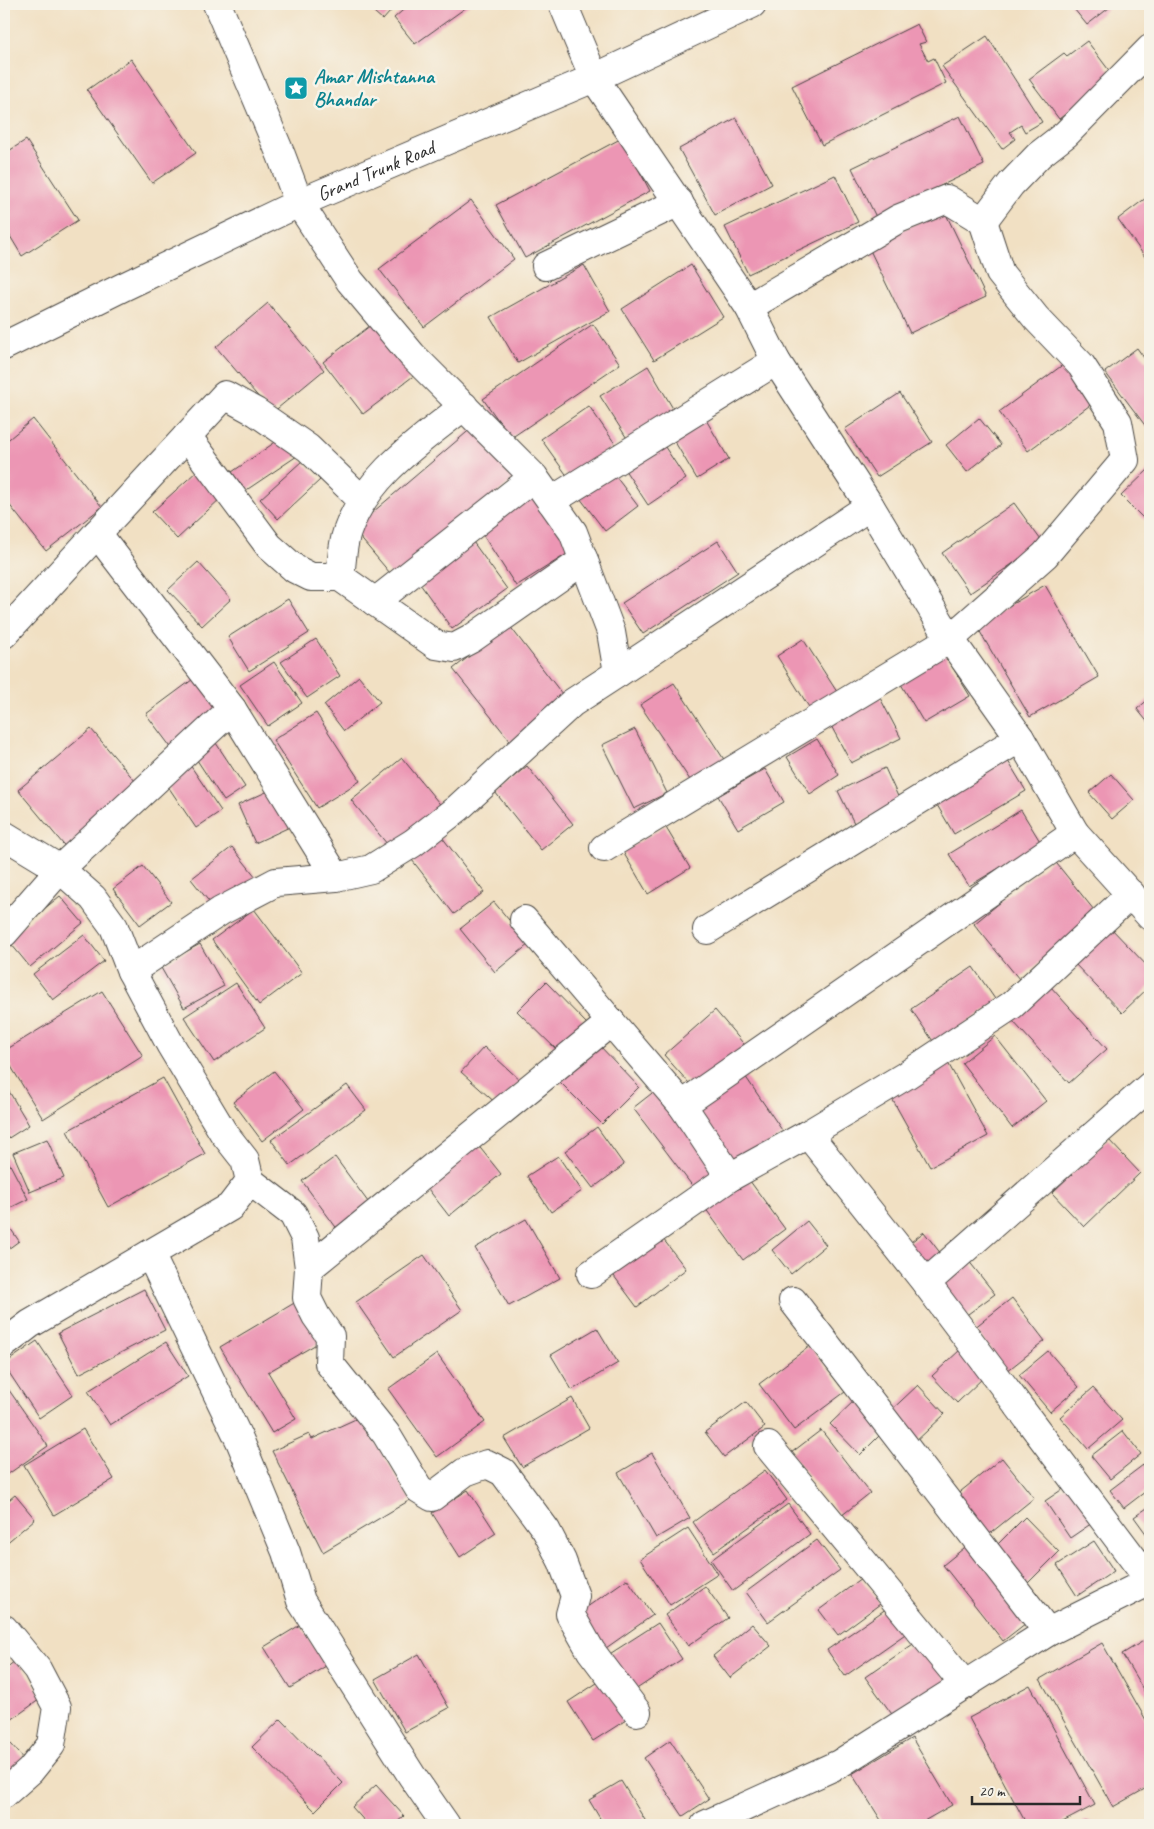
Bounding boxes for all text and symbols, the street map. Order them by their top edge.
place label: Amar Mishtanna Bhandar [314,64,436,112]
place icon: Amar Mishtanna Bhandar [283,75,309,101]
street label: Grand Trunk Road [313,133,441,206]
scale bar [972,1774,1079,1806]
text: 20 m [979,1782,1006,1801]

